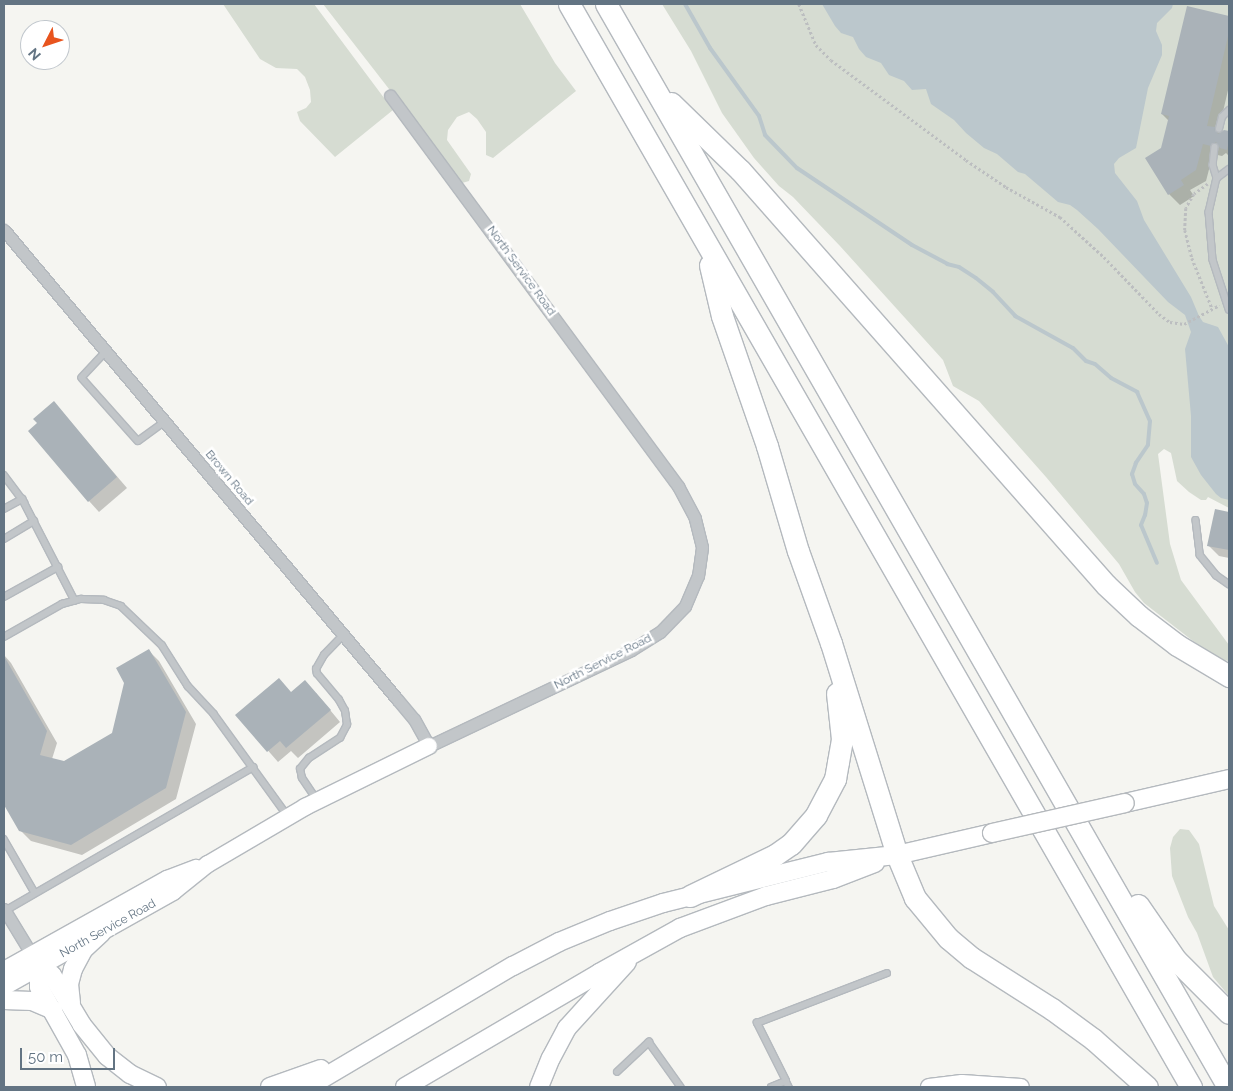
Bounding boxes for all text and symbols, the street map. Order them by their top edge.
north arrow [20,20,70,70]
text: N [25,45,44,63]
street label: North Service Road [484,223,558,319]
street label: Brown Road [202,448,256,508]
street label: North Service Road [552,631,654,693]
street label: North Service Road [57,897,159,961]
scale bar [22,1038,118,1070]
text: 50 m [28,1048,63,1066]

